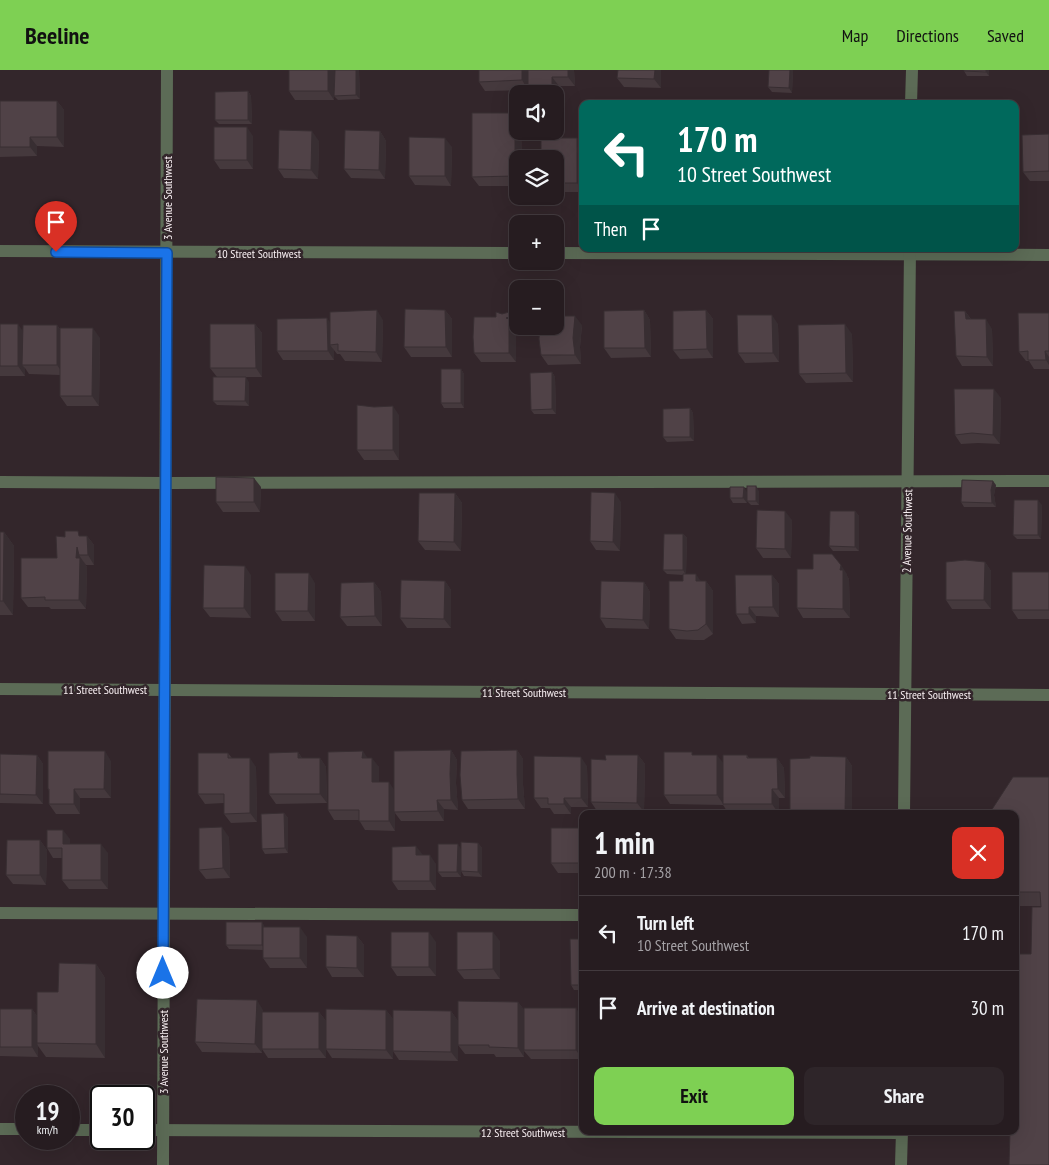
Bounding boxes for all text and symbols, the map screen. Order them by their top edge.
text: Beeline [25,20,90,51]
text: Map [842,24,868,47]
text: Directions [896,24,959,47]
text: Saved [987,24,1024,47]
map controls [509,85,564,335]
button: sound [509,85,564,140]
text: 170 m [677,116,758,162]
icon: left [594,120,659,185]
button: layers [509,150,564,205]
street label: 3 Avenue Southwest [160,155,175,240]
text: 10 Street Southwest [677,160,831,188]
pin [35,201,77,252]
icon: arrive [42,208,70,236]
button: + [509,215,564,270]
icon: arrive [637,215,665,243]
text: Then [594,217,627,241]
street label: 10 Street Southwest [217,246,302,261]
button: − [509,280,564,335]
street label: 2 Avenue Southwest [899,488,915,573]
street label: 11 Street Southwest [63,682,148,697]
street label: 11 Street Southwest [482,685,567,700]
street label: 11 Street Southwest [887,687,972,702]
text: 1 min [594,823,655,862]
button: close [952,827,1004,879]
text: 200 m · 17:38 [594,862,672,882]
text: Turn left [637,911,694,935]
icon: left [594,919,622,947]
text: 170 m [962,921,1004,945]
text: 10 Street Southwest [637,935,749,955]
position arrow [136,946,188,998]
icon: arrive [594,994,622,1022]
text: Arrive at destination [637,996,775,1020]
text: 30 m [971,996,1004,1020]
street label: 3 Avenue Southwest [156,1009,171,1094]
button: Exit [594,1067,794,1125]
button: Share [804,1067,1004,1125]
speed limit sign: 30 [90,1085,155,1150]
text: 19 [36,1095,59,1127]
text: km/h [37,1122,58,1137]
street label: 12 Street Southwest [481,1125,566,1140]

